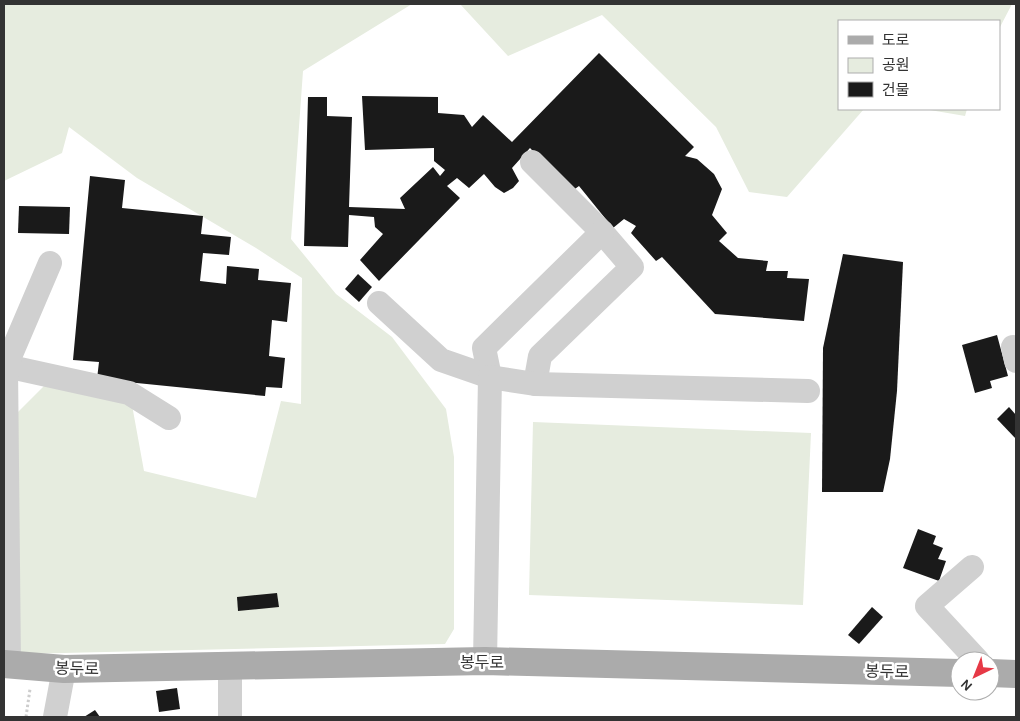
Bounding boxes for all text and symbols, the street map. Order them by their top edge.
legend [838,20,1000,110]
text: 도로 [882,31,910,49]
text: 공원 [882,56,910,74]
text: 건물 [882,81,910,99]
north arrow [950,651,1000,701]
street label: 봉두로 [460,653,504,672]
street label: 봉두로 [55,659,100,678]
street label: 봉두로 [865,662,910,681]
text: N [957,675,976,695]

